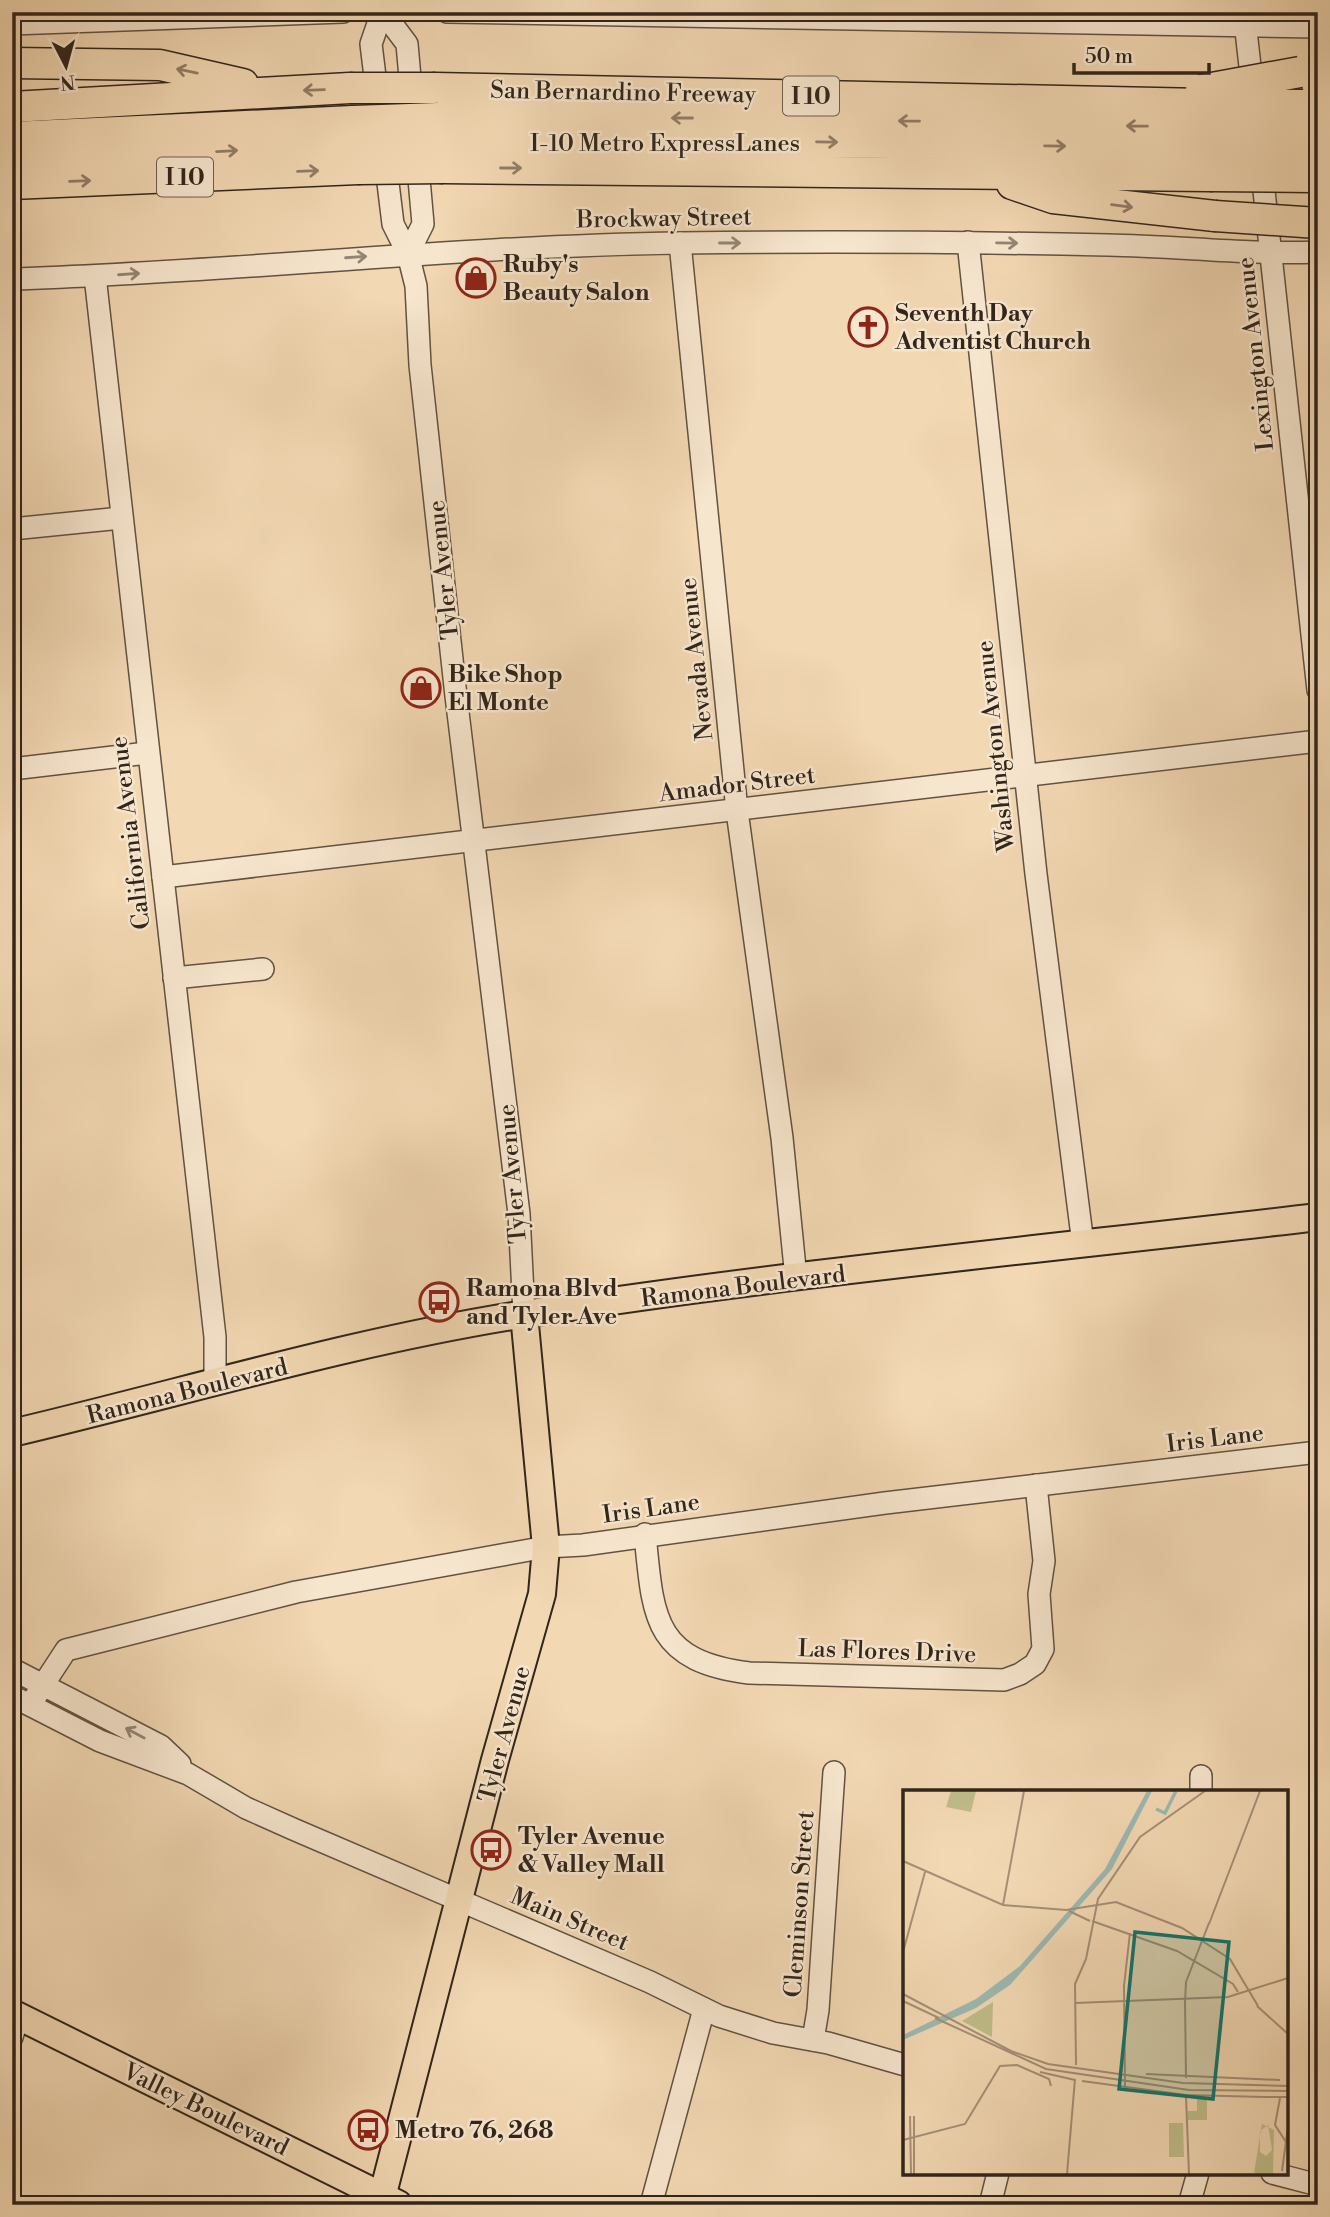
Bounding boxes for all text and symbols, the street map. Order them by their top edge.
north arrow [32,32,102,102]
scale bar [1074,32,1209,76]
text: 50 m [1085,44,1133,70]
one-way arrow [176,64,199,78]
text: N [59,69,76,95]
street label: San Bernardino Freeway [490,76,757,110]
road number: I 10 [783,76,839,116]
one-way arrow [303,83,326,96]
one-way arrow [671,111,694,125]
one-way arrow [898,115,921,128]
one-way arrow [1126,120,1149,133]
street label: I-10 Metro ExpressLanes [530,129,800,159]
one-way arrow [816,135,839,149]
one-way arrow [1043,140,1066,153]
one-way arrow [216,145,239,158]
road number: I 10 [157,158,213,196]
one-way arrow [500,161,523,175]
one-way arrow [296,165,319,178]
one-way arrow [69,175,92,188]
one-way arrow [1111,199,1133,212]
street label: Brockway Street [575,202,753,236]
one-way arrow [719,236,742,250]
one-way arrow [995,236,1018,249]
one-way arrow [344,250,367,263]
place label: Ruby's Beauty Salon [503,250,650,308]
street label: Lexington Avenue [1231,255,1281,452]
shop icon: Ruby's Beauty Salon [455,257,497,299]
one-way arrow [118,267,140,280]
place label: Seventh Day Adventist Church [894,299,1091,357]
church icon: Seventh Day Adventist Church [847,306,889,348]
street label: Tyler Avenue [422,499,466,641]
street label: Nevada Avenue [674,576,720,742]
street label: Washington Avenue [970,639,1022,854]
place label: Bike Shop El Monte [448,660,563,718]
shop icon: Bike Shop El Monte [400,667,442,709]
street label: California Avenue [104,735,158,931]
street label: Amador Street [656,760,817,810]
street label: Tyler Avenue [492,1103,534,1245]
street label: Ramona Boulevard [639,1259,848,1314]
place label: Ramona Blvd and Tyler Ave [466,1274,618,1332]
bus stop icon: Ramona Blvd and Tyler Ave [418,1281,460,1323]
street label: Ramona Boulevard [84,1352,291,1431]
street label: Iris Lane [1165,1418,1265,1460]
street label: Iris Lane [601,1487,702,1531]
street label: Las Flores Drive [797,1634,977,1670]
street label: Tyler Avenue [472,1663,538,1806]
one-way arrow [125,1725,146,1739]
inset map [903,1790,1288,2175]
street label: Cleminson Street [778,1809,822,1999]
place label: Tyler Avenue & Valley Mall [518,1822,665,1880]
bus stop icon: Tyler Avenue & Valley Mall [470,1829,512,1871]
street label: Main Street [506,1882,634,1958]
street label: Valley Boulevard [117,2056,294,2163]
bus stop icon: Metro 76, 268 [347,2109,389,2151]
place label: Metro 76, 268 [395,2116,553,2146]

